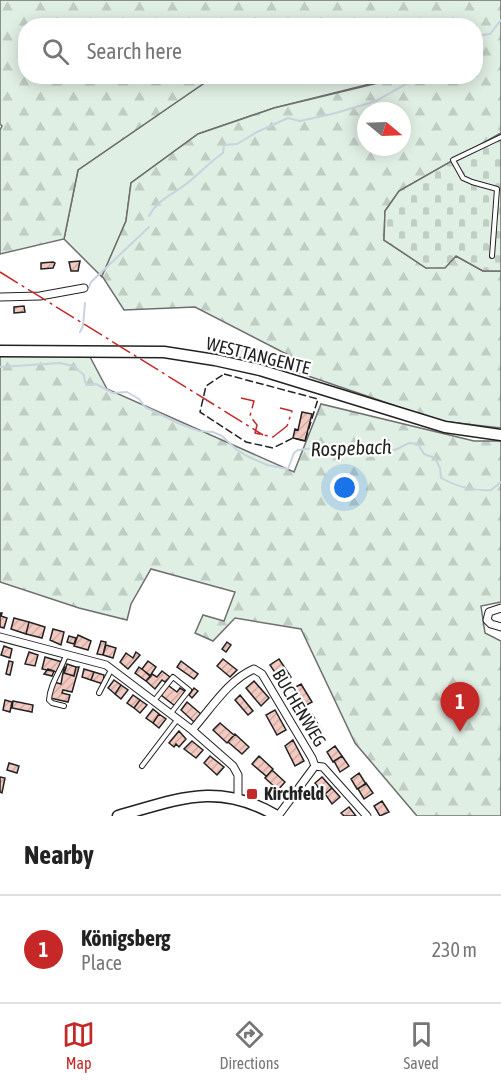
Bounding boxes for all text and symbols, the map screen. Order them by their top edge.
search box [18,18,483,84]
icon: search [39,35,72,68]
text: Search here [87,38,182,64]
north arrow [357,102,411,156]
street label: WESTTANGENTE [204,332,313,379]
water label: Rospebach [310,435,392,460]
your location [330,473,359,502]
street label: BUCHENWEG [268,665,331,750]
pin: 1 [440,682,480,732]
place label: Kirchfeld [264,783,324,804]
marker: Kirchfeld [245,787,259,801]
text: Nearby [24,840,94,870]
text: Königsberg [81,925,170,951]
text: 1 [39,938,48,961]
text: 230 m [432,938,477,961]
text: Place [81,951,122,974]
tab: Map [62,1018,95,1072]
tab: Directions [219,1018,279,1072]
tab: Saved [403,1018,439,1072]

